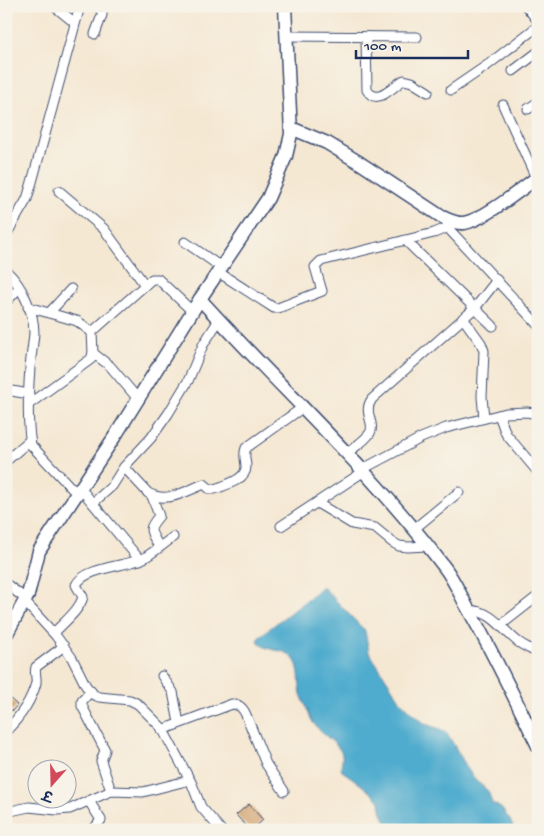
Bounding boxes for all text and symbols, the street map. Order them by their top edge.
scale bar [356,28,469,60]
text: 100 m [363,38,402,56]
north arrow [28,758,78,808]
text: उ [40,784,58,804]

